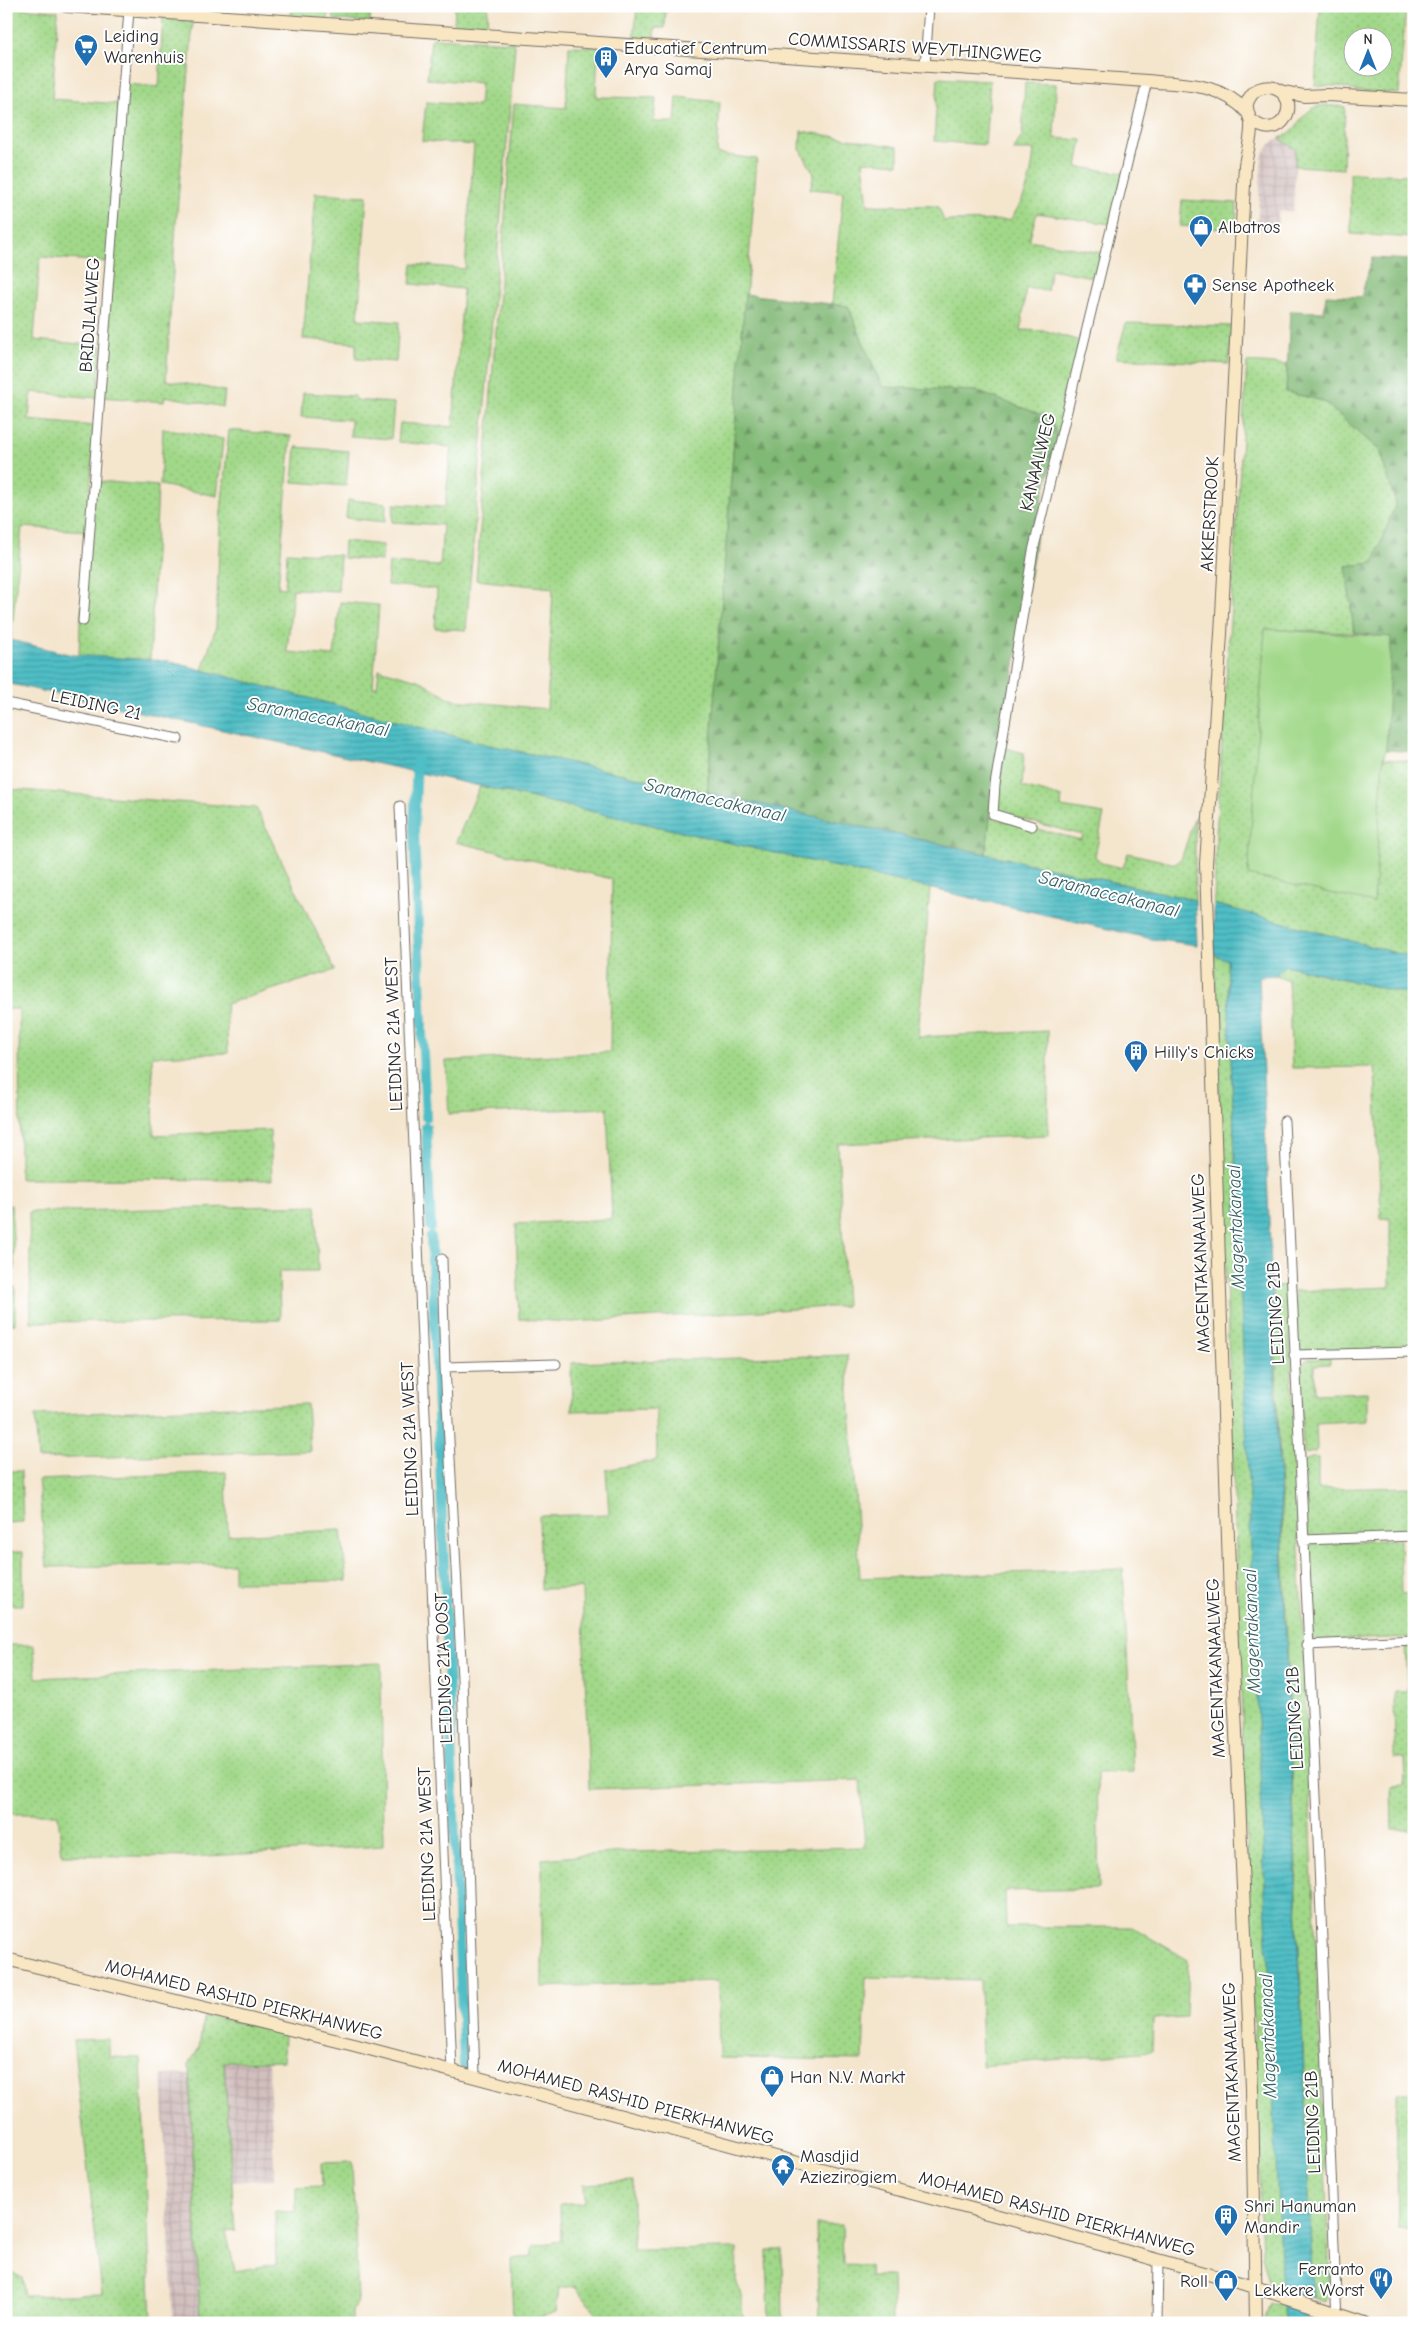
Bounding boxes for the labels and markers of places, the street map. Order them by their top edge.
place label: Leiding Warenhuis [104,26,184,68]
supermarket icon: Leiding Warenhuis [73,33,99,67]
place label: Educatief Centrum Arya Samaj [624,38,767,80]
building icon: Educatief Centrum Arya Samaj [593,45,619,79]
shop icon: Albatros [1188,214,1214,248]
place label: Albatros [1218,217,1280,238]
pharmacy icon: Sense Apotheek [1182,272,1208,306]
place label: Sense Apotheek [1212,275,1335,296]
building icon: Hilly's Chicks [1123,1039,1149,1073]
place label: Hilly's Chicks [1154,1042,1254,1063]
shop icon: Han N.V. Markt [759,2064,785,2098]
place label: Han N.V. Markt [790,2067,906,2088]
place label: Masdjid Aziezirogiem [800,2146,897,2188]
temple icon: Masdjid Aziezirogiem [770,2153,796,2187]
place label: Shri Hanuman Mandir [1244,2196,1356,2238]
building icon: Shri Hanuman Mandir [1213,2203,1239,2237]
place label: Ferranto Lekkere Worst [1254,2259,1365,2301]
restaurant icon: Ferranto Lekkere Worst [1368,2266,1394,2300]
shop icon: Roll [1213,2268,1239,2302]
place label: Roll [1180,2271,1208,2292]

